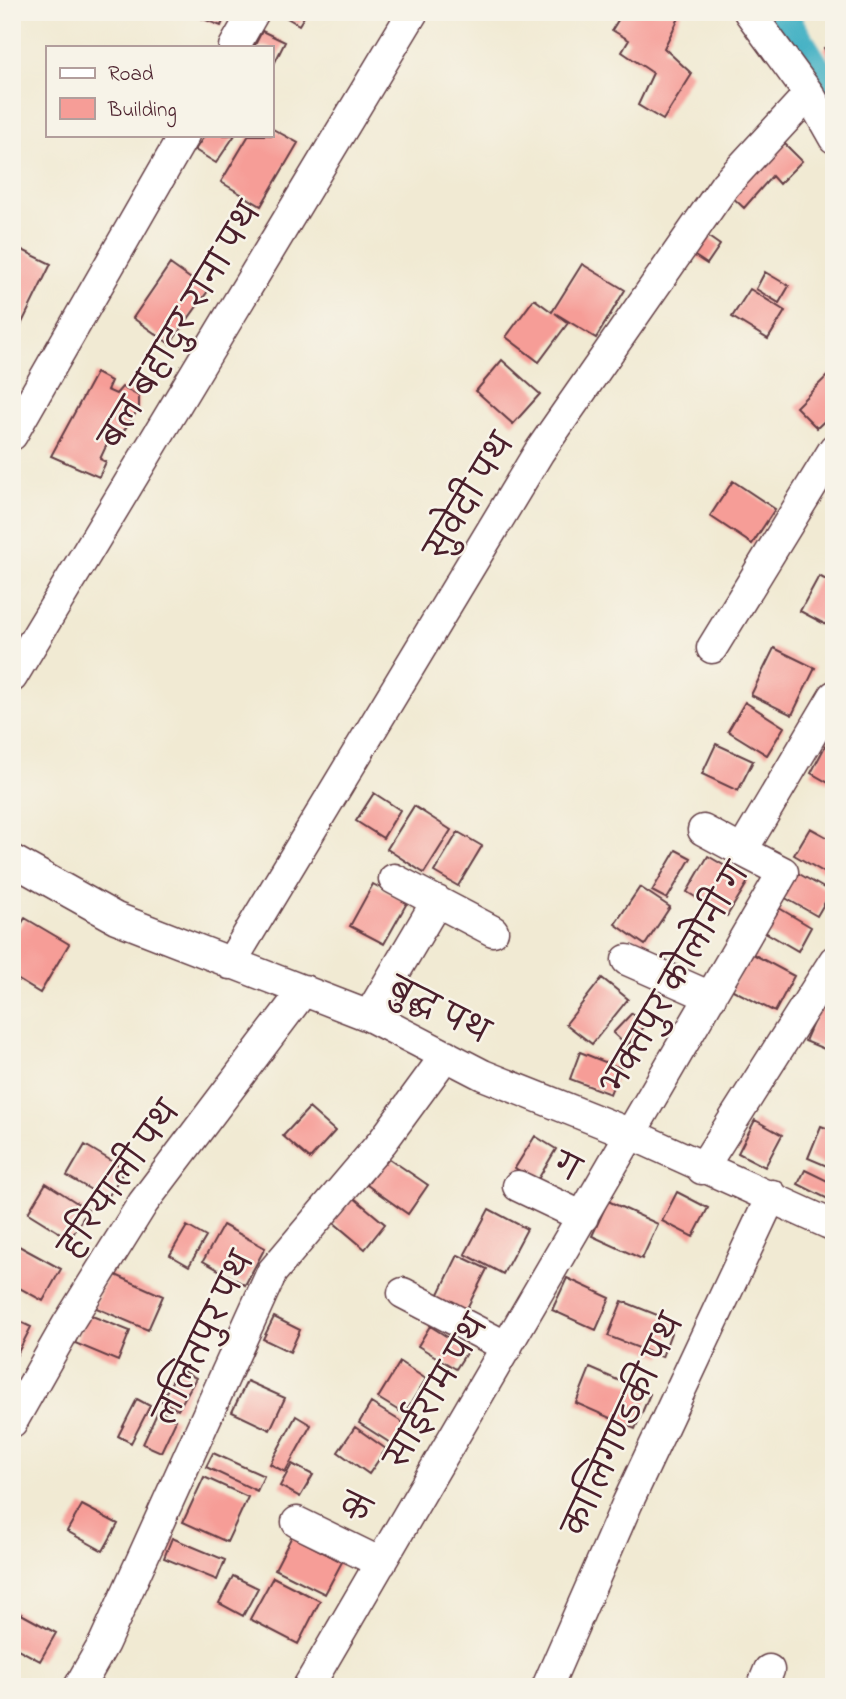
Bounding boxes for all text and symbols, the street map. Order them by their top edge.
legend [46,46,273,136]
text: Road [108,60,154,90]
text: Building [107,96,177,128]
street label: बल बहादुर राना पथ [90,193,276,461]
street label: सुवेदी पथ [409,420,529,572]
street label: भक्तपुर कोलोनी ग [588,852,764,1105]
street label: बुद्ध पथ [378,967,499,1059]
street label: हरियाली पथ [45,1088,195,1271]
street label: ग [543,1143,589,1197]
street label: ललितपुर पथ [139,1241,269,1435]
street label: साईराम पथ [372,1303,503,1480]
street label: कालिगण्डकी पथ [549,1303,699,1547]
street label: क [329,1483,379,1539]

